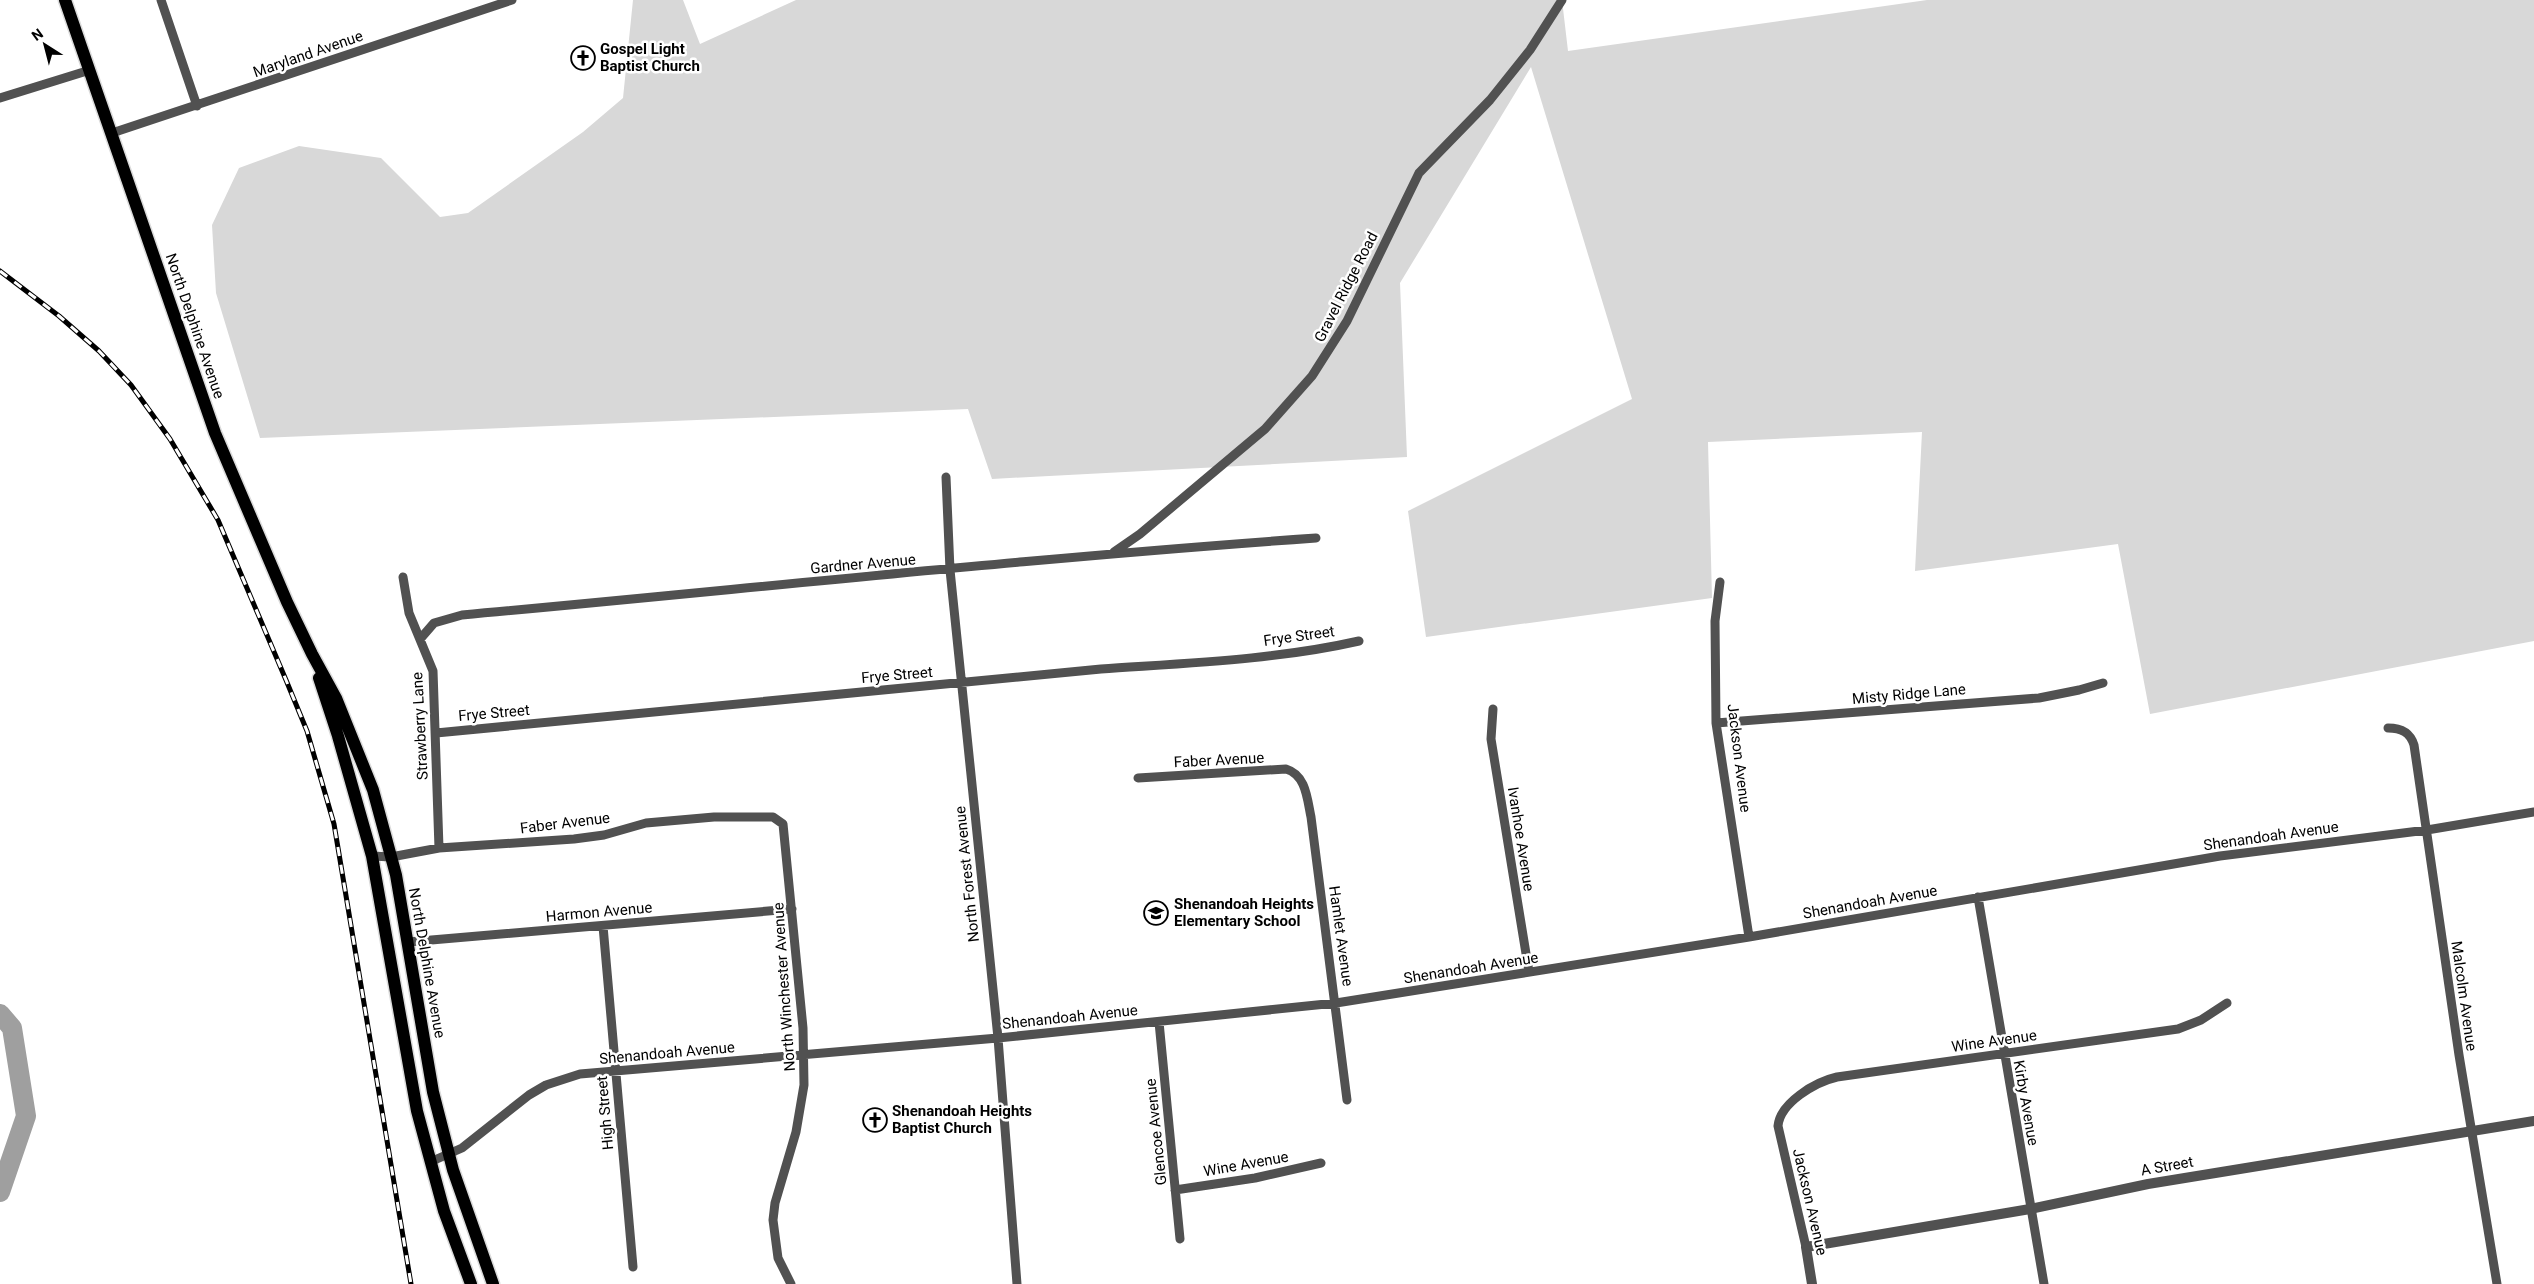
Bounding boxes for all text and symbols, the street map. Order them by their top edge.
north arrow [20,20,70,70]
text: N [29,25,46,44]
street label: Maryland Avenue [251,27,365,81]
place label: Gospel Light Baptist Church [600,40,700,75]
church icon: Gospel Light Baptist Church [570,45,596,71]
street label: Gravel Ridge Road [1310,229,1382,345]
street label: North Delphine Avenue [162,251,228,401]
street label: Gardner Avenue [809,550,917,578]
street label: Frye Street [1262,622,1336,650]
street label: Frye Street [861,663,934,687]
street label: Strawberry Lane [408,672,432,780]
street label: Misty Ridge Lane [1851,680,1967,708]
street label: Frye Street [458,701,531,725]
street label: Jackson Avenue [1723,703,1755,813]
street label: Faber Avenue [1173,749,1265,771]
street label: Ivanhoe Avenue [1504,786,1538,892]
street label: North Forest Avenue [951,805,983,943]
street label: Faber Avenue [519,809,611,837]
street label: Shenandoah Avenue [2202,818,2340,854]
street label: Shenandoah Avenue [1801,881,1939,923]
street label: Hamlet Avenue [1325,885,1357,987]
street label: North Delphine Avenue [405,886,449,1040]
place label: Shenandoah Heights Elementary School [1174,895,1314,930]
street label: Harmon Avenue [545,898,653,926]
school or university icon: Shenandoah Heights Elementary School [1143,900,1169,926]
street label: North Winchester Avenue [769,902,799,1072]
street label: Malcolm Avenue [2447,940,2481,1052]
street label: Shenandoah Avenue [1402,948,1540,988]
street label: Shenandoah Avenue [1001,1001,1139,1033]
street label: Wine Avenue [1950,1026,2038,1056]
street label: Shenandoah Avenue [598,1038,736,1068]
street label: Kirby Avenue [2010,1059,2042,1147]
street label: High Street [593,1075,617,1151]
street label: Glencoe Avenue [1141,1078,1171,1186]
place label: Shenandoah Heights Baptist Church [892,1102,1032,1137]
church icon: Shenandoah Heights Baptist Church [862,1107,888,1133]
street label: Jackson Avenue [1789,1147,1831,1257]
street label: Wine Avenue [1202,1148,1290,1180]
street label: A Street [2139,1153,2195,1179]

